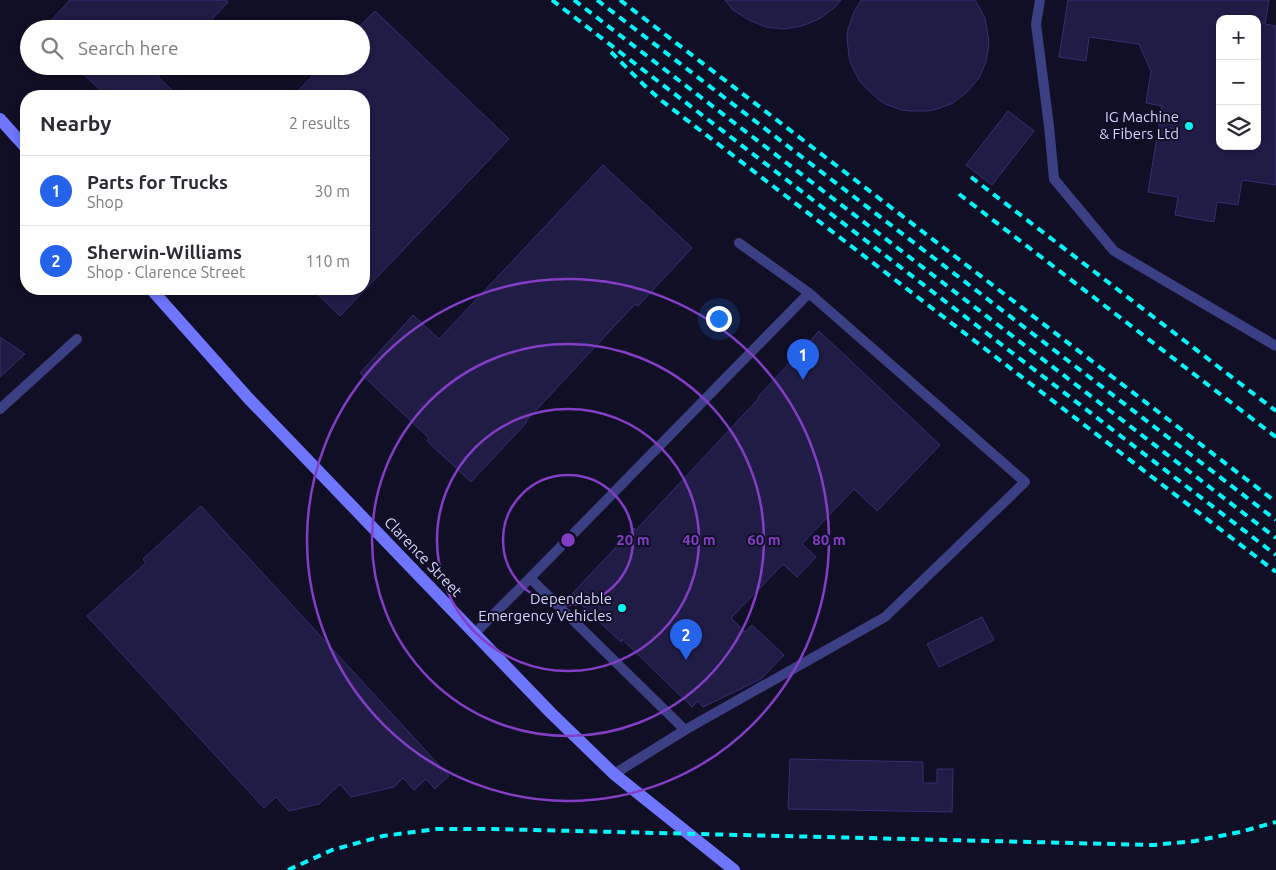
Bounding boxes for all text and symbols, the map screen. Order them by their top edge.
map controls [1216,15,1261,150]
button: + [1216,15,1261,60]
search box [20,20,370,75]
icon: search [38,34,66,62]
text: Search here [78,37,178,59]
button: − [1216,60,1261,105]
button: layers [1216,105,1261,150]
place label: IG Machine & Fibers Ltd [1099,108,1179,142]
text: Nearby [40,111,111,135]
text: 2 results [289,114,350,132]
marker: IG Machine & Fibers Ltd [1183,120,1195,132]
text: Parts for Trucks [87,171,228,193]
text: 1 [51,182,61,200]
text: 30 m [314,182,350,200]
text: Shop [87,193,123,211]
text: Sherwin-Williams [87,241,242,263]
text: 2 [51,252,61,270]
text: 110 m [305,252,350,270]
text: Shop · Clarence Street [87,263,245,281]
your location [706,306,732,332]
pin: 1 [787,339,819,380]
street label: Clarence Street [381,513,466,600]
centre of rings [559,531,577,549]
text: 20 m [616,531,650,548]
text: 40 m [682,531,716,548]
text: 60 m [747,531,781,548]
text: 80 m [812,531,846,548]
place label: Dependable Emergency Vehicles [478,590,612,624]
marker: Dependable Emergency Vehicles [616,602,628,614]
pin: 2 [670,619,702,660]

